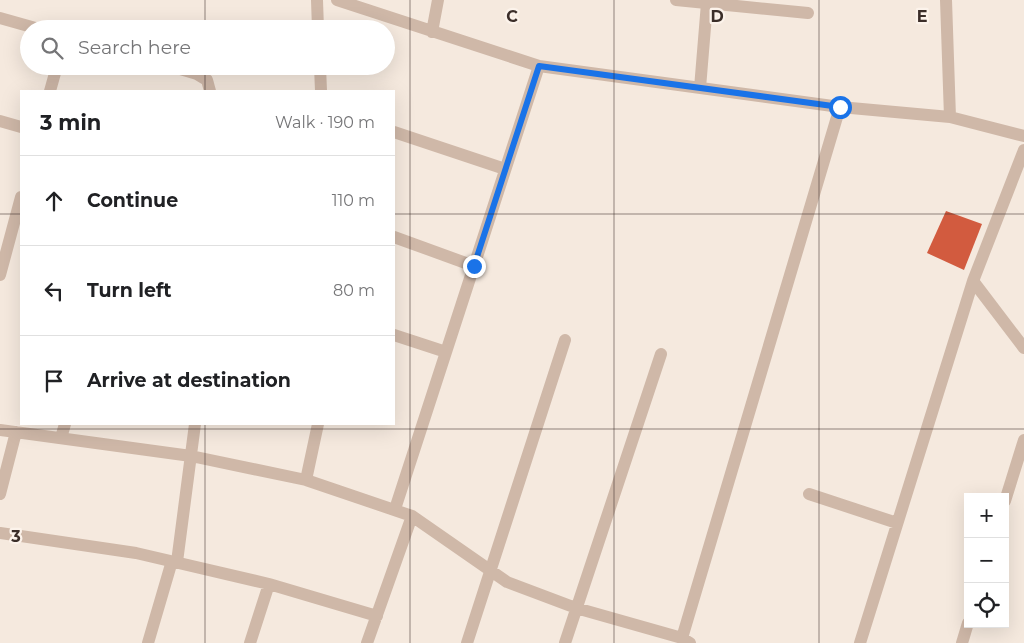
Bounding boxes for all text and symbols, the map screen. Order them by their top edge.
text: C [506,7,518,26]
text: D [710,7,724,26]
text: E [917,7,927,26]
search box [20,20,395,75]
icon: search [38,34,66,62]
text: Search here [78,36,191,59]
route start [829,96,852,119]
text: 3 min [40,110,101,135]
text: Walk · 190 m [275,113,375,132]
icon: ahead [40,187,68,215]
text: Continue [87,189,178,212]
text: 110 m [332,191,375,210]
route end [463,255,486,278]
icon: left [40,277,68,305]
text: Turn left [87,279,172,302]
text: 80 m [333,281,375,300]
icon: arrive [40,367,68,395]
text: Arrive at destination [87,369,291,392]
map controls [964,493,1009,628]
button: + [964,493,1009,538]
text: 3 [10,527,21,546]
button: − [964,538,1009,583]
button: locate [964,583,1009,628]

